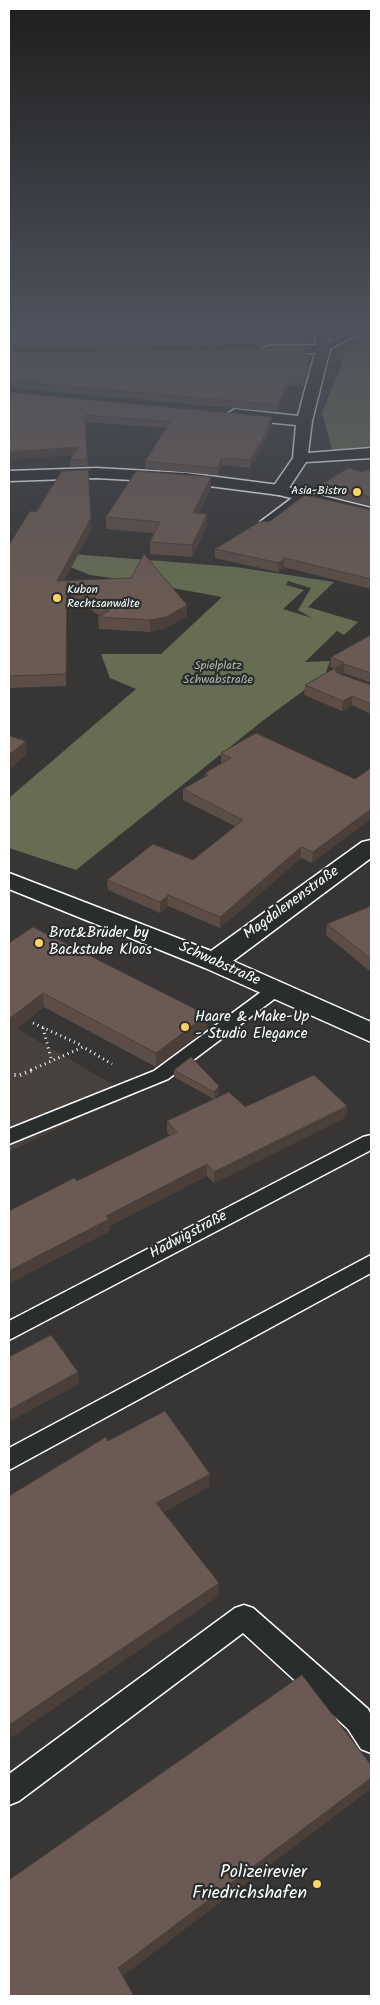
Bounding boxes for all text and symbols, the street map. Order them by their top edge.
place label: Asia-Bistro [291,485,347,499]
marker: Asia-Bistro [351,486,363,498]
place label: Kubon Rechtsanwälte [67,584,140,612]
marker: Kubon Rechtsanwälte [51,592,63,604]
park label: Spielplatz Schwabstraße [183,660,253,688]
street label: Magdalenenstraße [241,863,343,945]
place label: Brot&Brüder by Backstube Kloos [49,925,152,960]
marker: Brot&Brüder by Backstube Kloos [33,937,45,949]
street label: Schwabstraße [175,939,263,991]
place label: Haare & Make-Up - Studio Elegance [195,1009,309,1044]
marker: Haare & Make-Up - Studio Elegance [179,1021,191,1033]
street label: Hadwigstraße [147,1208,231,1264]
place label: Polizeirevier Friedrichshafen [192,1863,307,1906]
marker: Polizeirevier Friedrichshafen [311,1878,323,1890]

